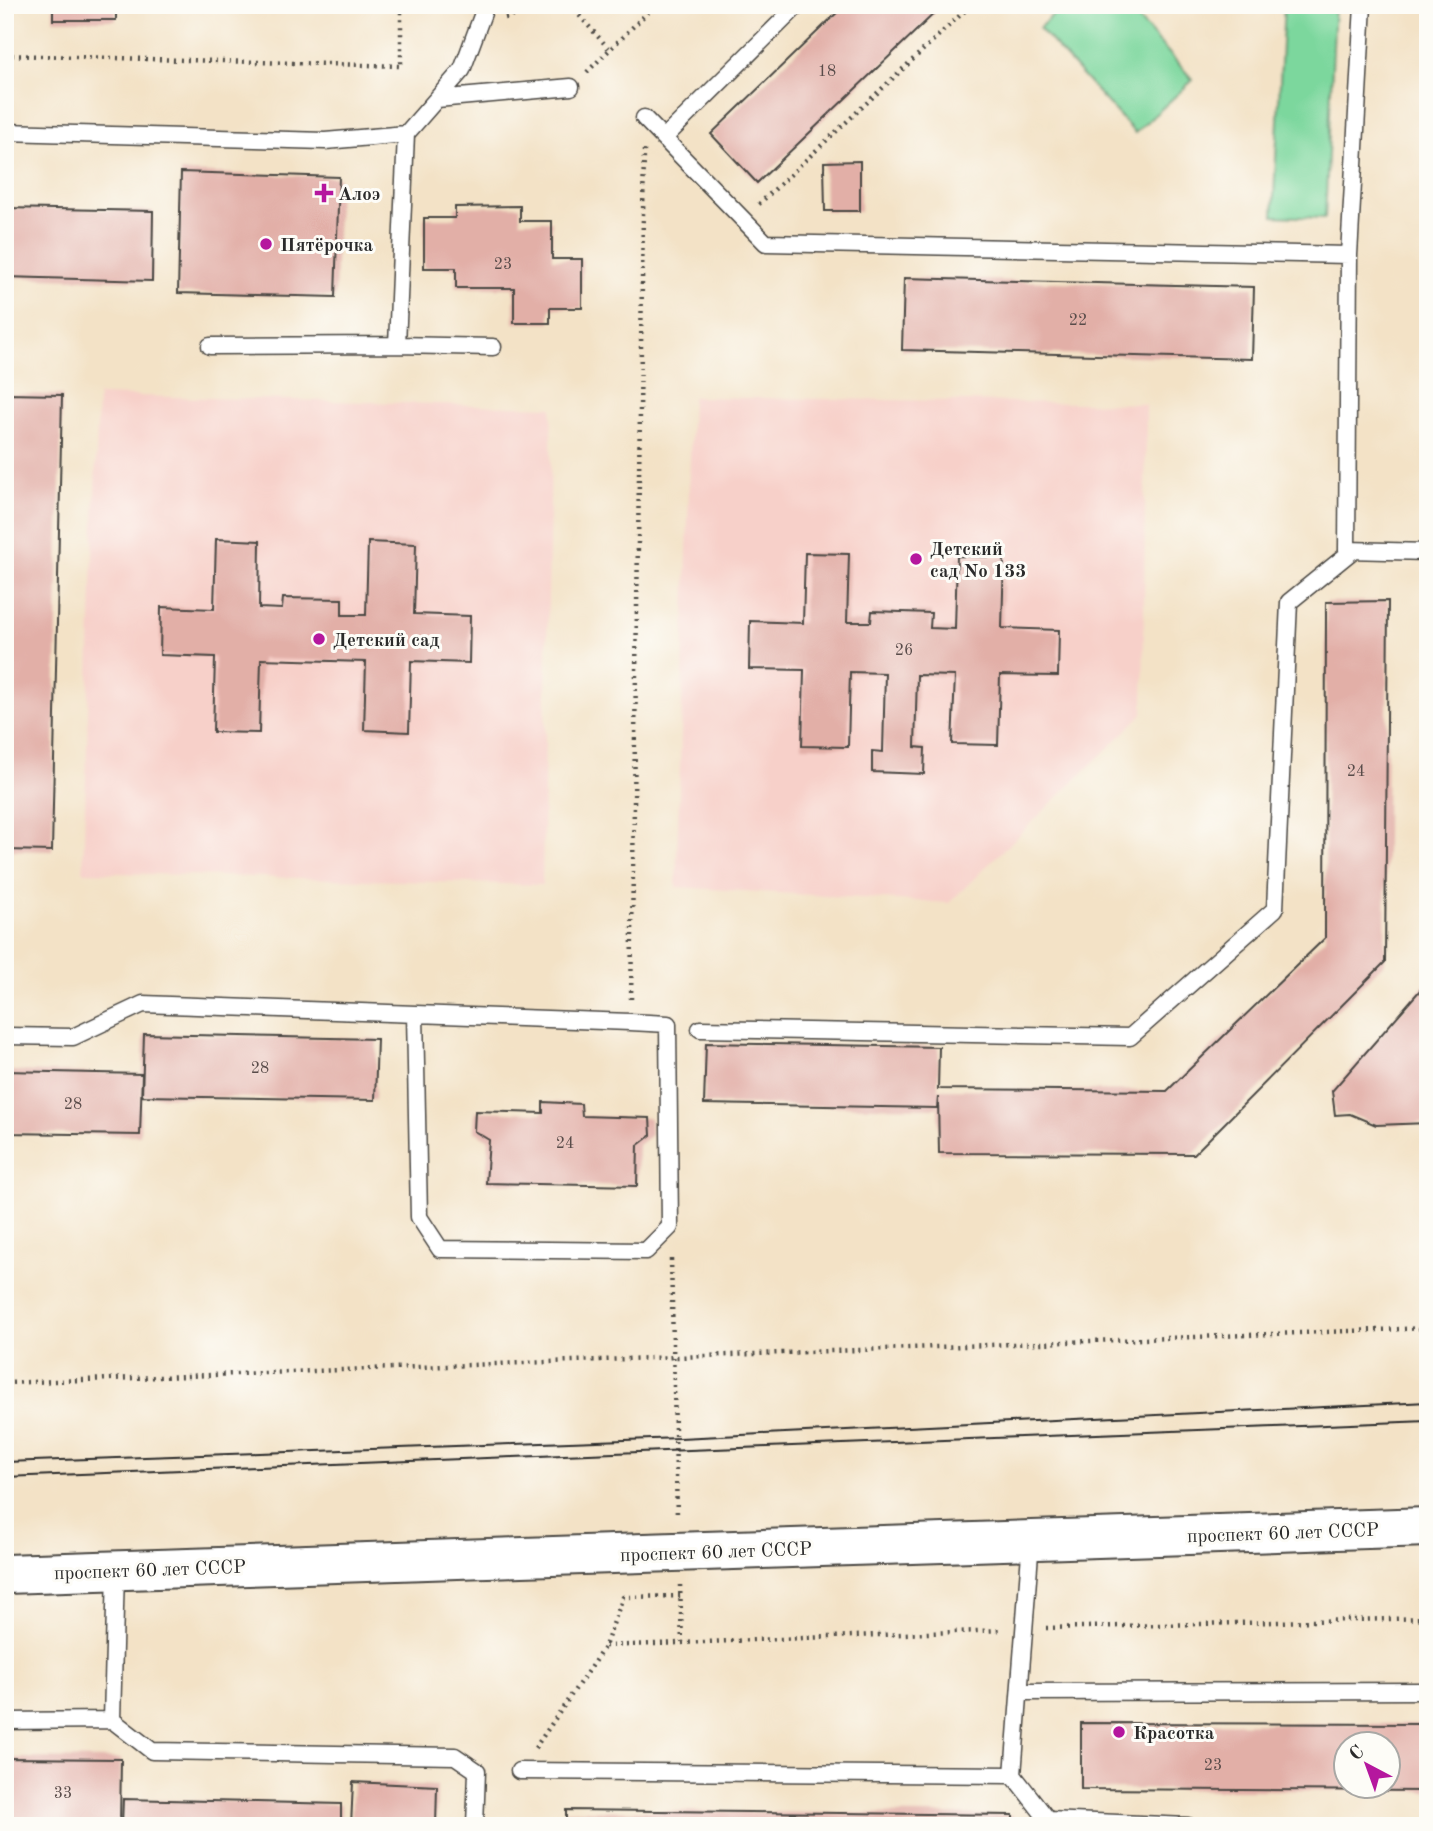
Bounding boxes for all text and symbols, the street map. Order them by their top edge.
house number: 18 [818,64,836,80]
marker: Алоэ [316,185,332,201]
place label: Алоэ [338,186,380,205]
marker: Пятёрочка [258,236,274,252]
place label: Пятёрочка [280,237,374,256]
house number: 23 [494,257,512,273]
house number: 22 [1069,313,1087,329]
place label: Детский сад No 133 [930,541,1026,582]
marker: Детский сад No 133 [908,551,924,567]
marker: Детский сад [311,631,327,647]
place label: Детский сад [333,632,440,651]
house number: 26 [895,643,913,659]
house number: 24 [1347,764,1365,780]
house number: 28 [251,1061,269,1077]
house number: 28 [64,1097,82,1113]
house number: 24 [556,1136,574,1152]
street label: проспект 60 лет СССР [1187,1522,1379,1547]
street label: проспект 60 лет СССР [620,1541,812,1566]
street label: проспект 60 лет СССР [54,1559,246,1584]
marker: Красотка [1111,1724,1127,1740]
place label: Красотка [1133,1725,1215,1744]
north arrow [1332,1730,1402,1800]
text: С [1347,1743,1368,1765]
house number: 23 [1204,1758,1222,1774]
house number: 33 [54,1786,72,1802]

